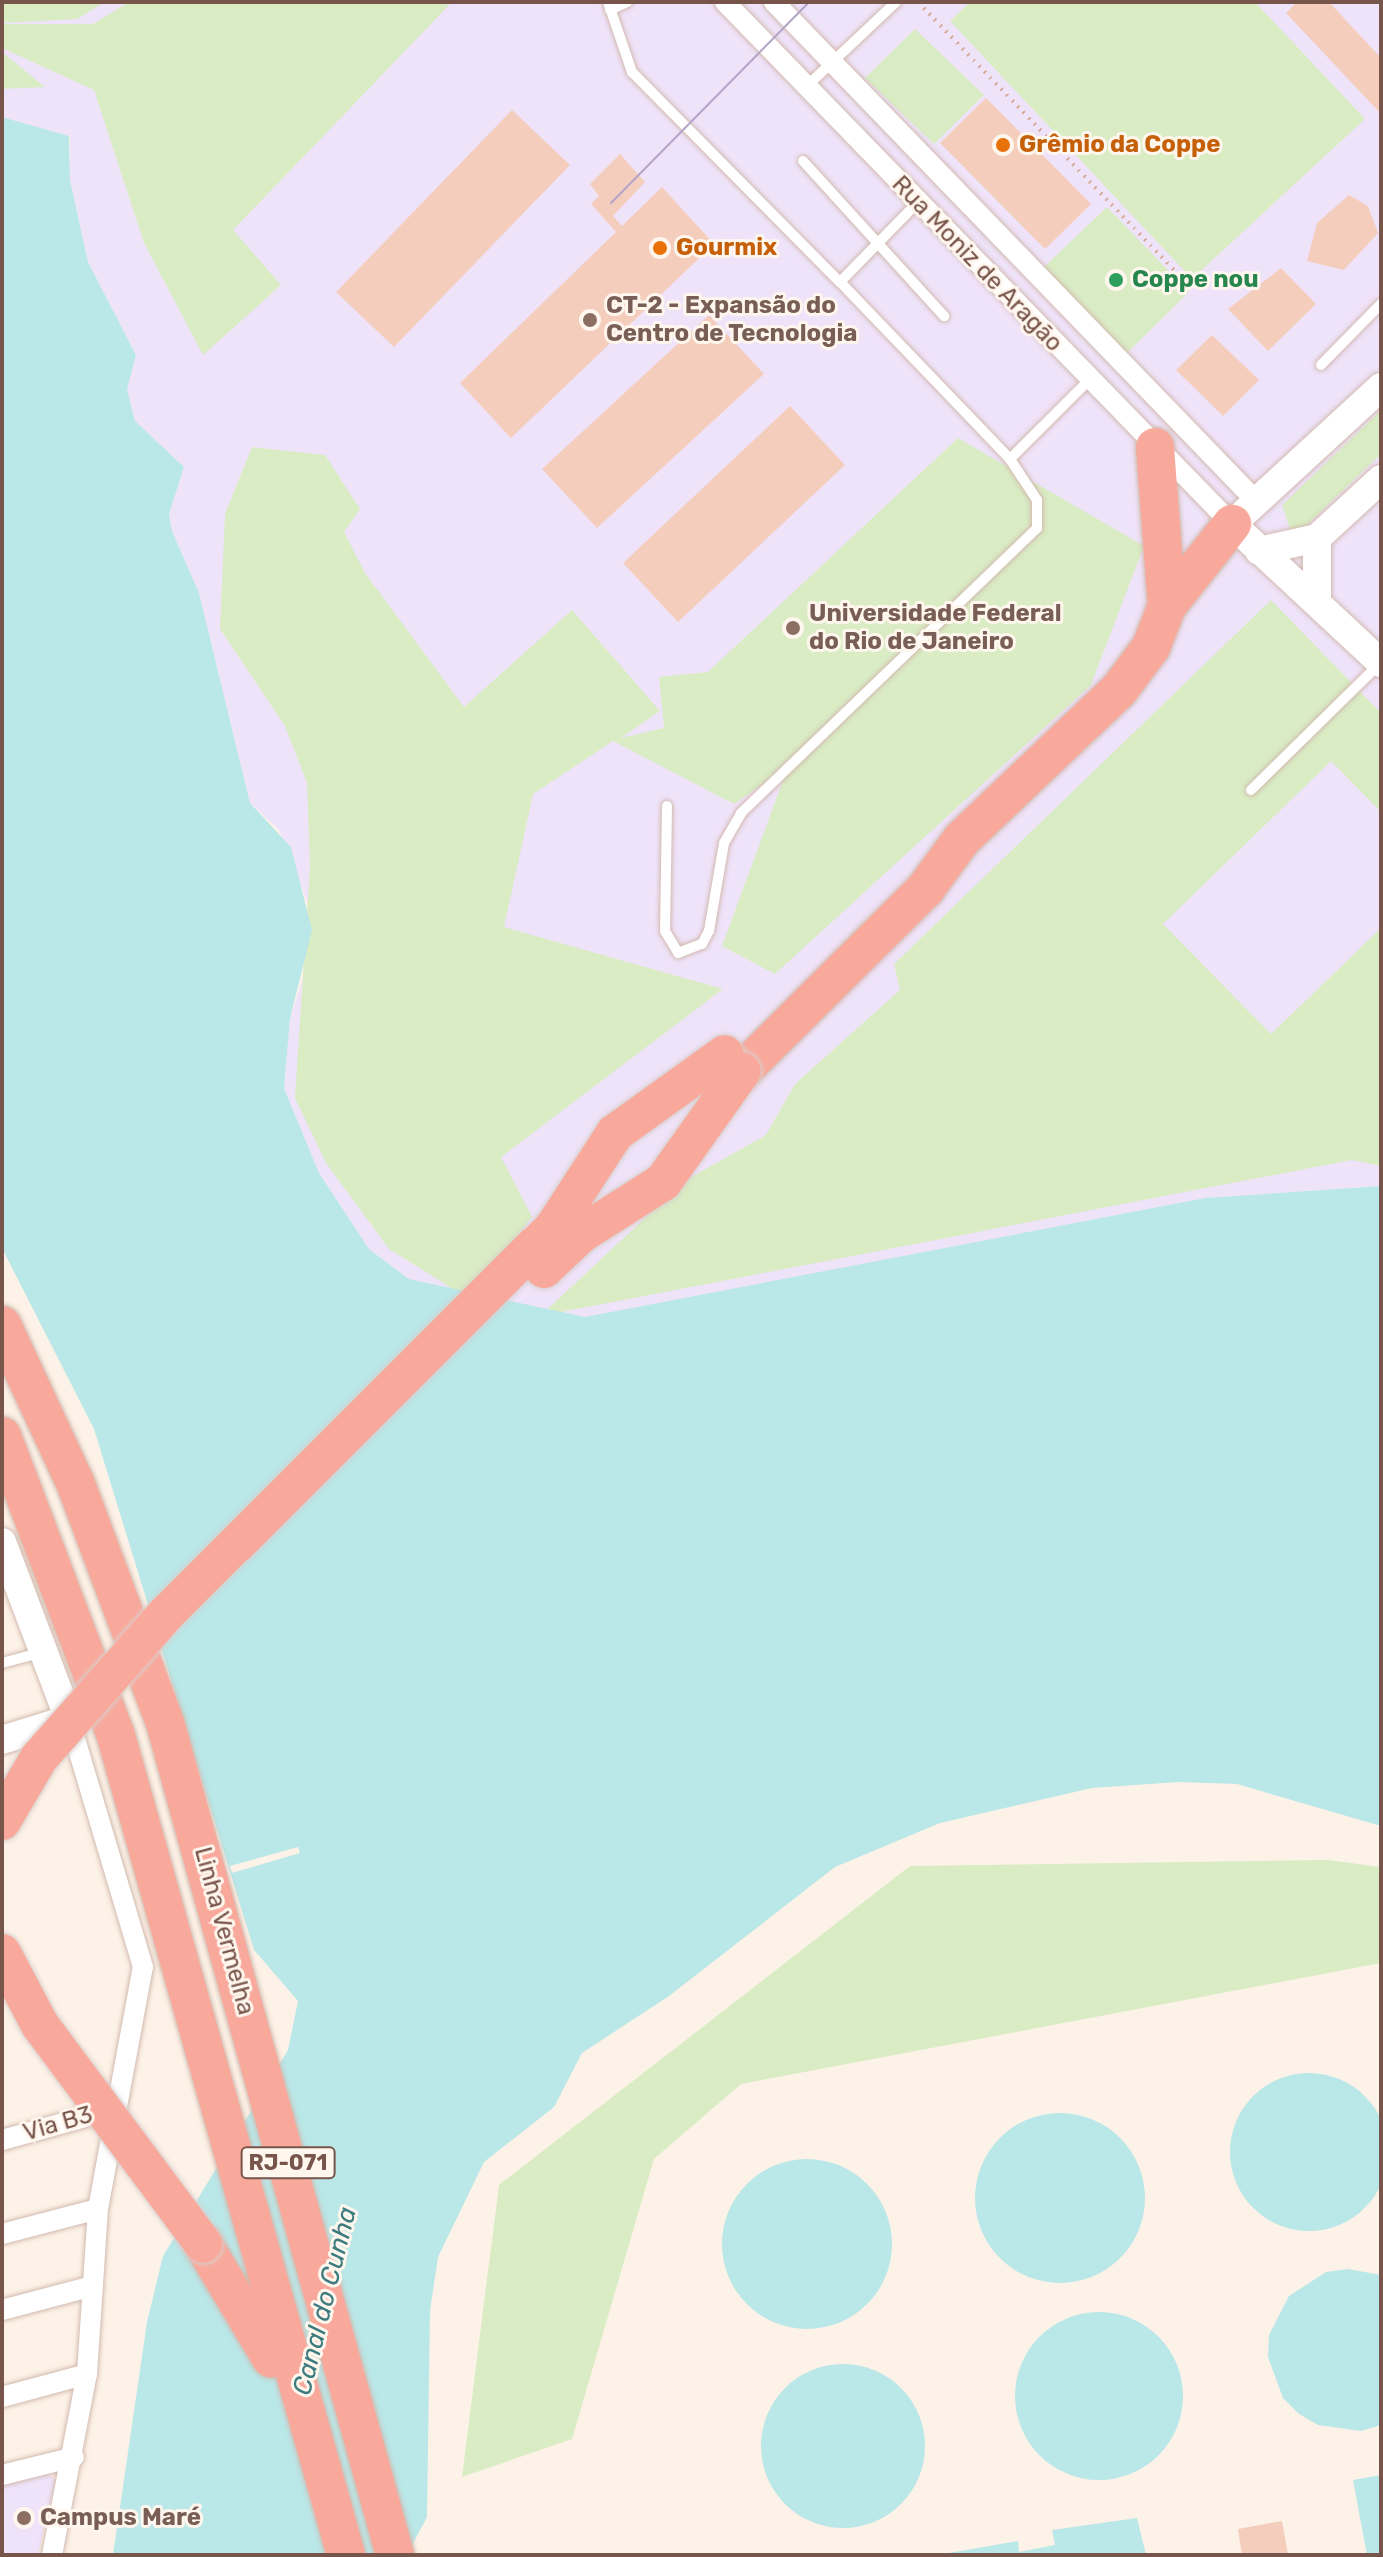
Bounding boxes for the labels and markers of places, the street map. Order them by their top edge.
place label: Grêmio da Coppe [1019,131,1220,159]
marker: Grêmio da Coppe [994,136,1012,154]
place label: Gourmix [676,234,777,262]
marker: Gourmix [651,239,669,257]
place label: Coppe nou [1132,266,1259,294]
marker: Coppe nou [1107,271,1125,289]
place label: CT-2 - Expansão do Centro de Tecnologia [606,292,858,348]
marker: CT-2 - Expansão do Centro de Tecnologia [581,311,599,329]
place label: Universidade Federal do Rio de Janeiro [809,600,1062,656]
marker: Universidade Federal do Rio de Janeiro [784,619,802,637]
place label: Campus Maré [40,2504,201,2532]
marker: Campus Maré [15,2509,33,2527]

